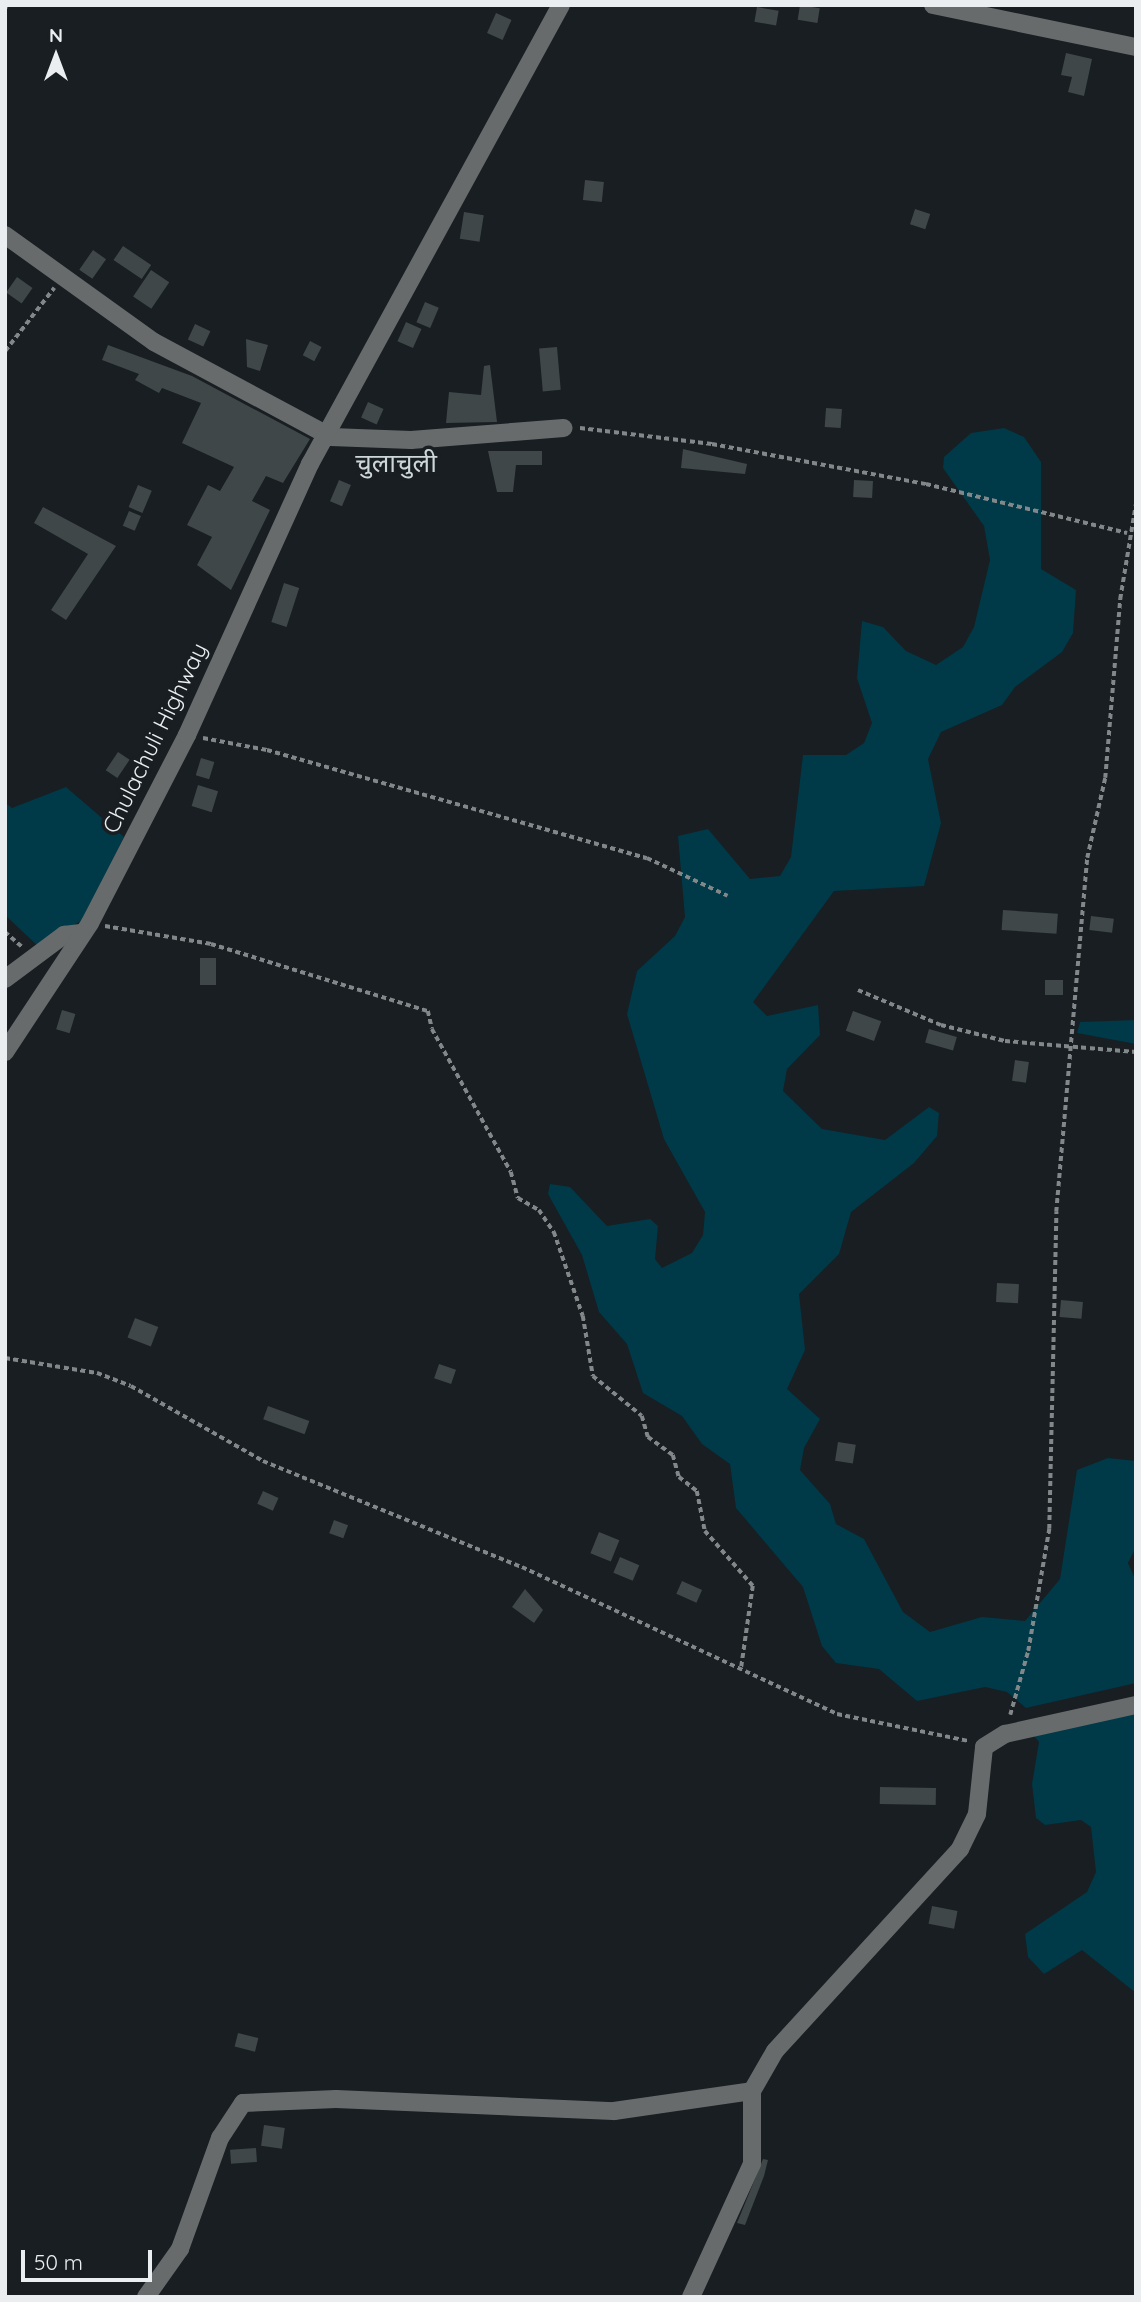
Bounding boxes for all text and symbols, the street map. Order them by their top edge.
north arrow [21,21,91,91]
text: N [49,23,63,47]
district label: चुलाचुली [355,447,437,479]
street label: Chulachuli Highway [97,638,213,838]
scale bar [24,2236,156,2280]
text: 50 m [34,2249,83,2275]

